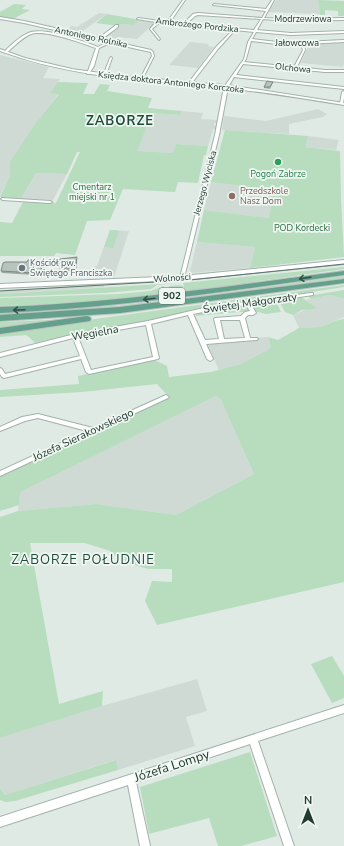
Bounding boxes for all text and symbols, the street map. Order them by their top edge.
street label: Modrzewiowa [275,13,332,25]
street label: Ambrożego Pordzika [155,15,239,35]
street label: Antoniego Rolnika [53,23,129,51]
street label: Jałowcowa [274,37,319,49]
street label: Olchowa [274,60,312,76]
street label: Księdza doktora Antoniego Korczoka [97,68,245,96]
district label: ZABORZE [86,112,154,130]
street label: Jerzego Wyciska [190,149,219,218]
marker: Pogoń Zabrze [273,157,283,167]
place label: Pogoń Zabrze [250,168,306,180]
park label: Cmentarz miejski nr 1 [69,181,115,203]
place label: Przedszkole Nasz Dom [240,185,288,207]
marker: Przedszkole Nasz Dom [227,191,237,201]
park label: POD Kordecki [274,222,330,234]
place label: Kościół pw. Świętego Franciszka [30,257,112,279]
marker: Kościół pw. Świętego Franciszka [17,263,27,273]
street label: Wolności [153,271,191,285]
one-way arrow [299,274,312,282]
road number: 902 [159,288,185,304]
street label: Świętej Małgorzaty [202,288,298,317]
one-way arrow [143,295,156,303]
one-way arrow [13,306,26,314]
street label: Węgielna [70,321,120,345]
street label: Józefa Sierakowskiego [29,405,136,465]
district label: ZABORZE POŁUDNIE [11,551,155,569]
street label: Józefa Lompy [131,745,212,787]
north arrow [288,790,328,830]
text: N [304,793,312,808]

